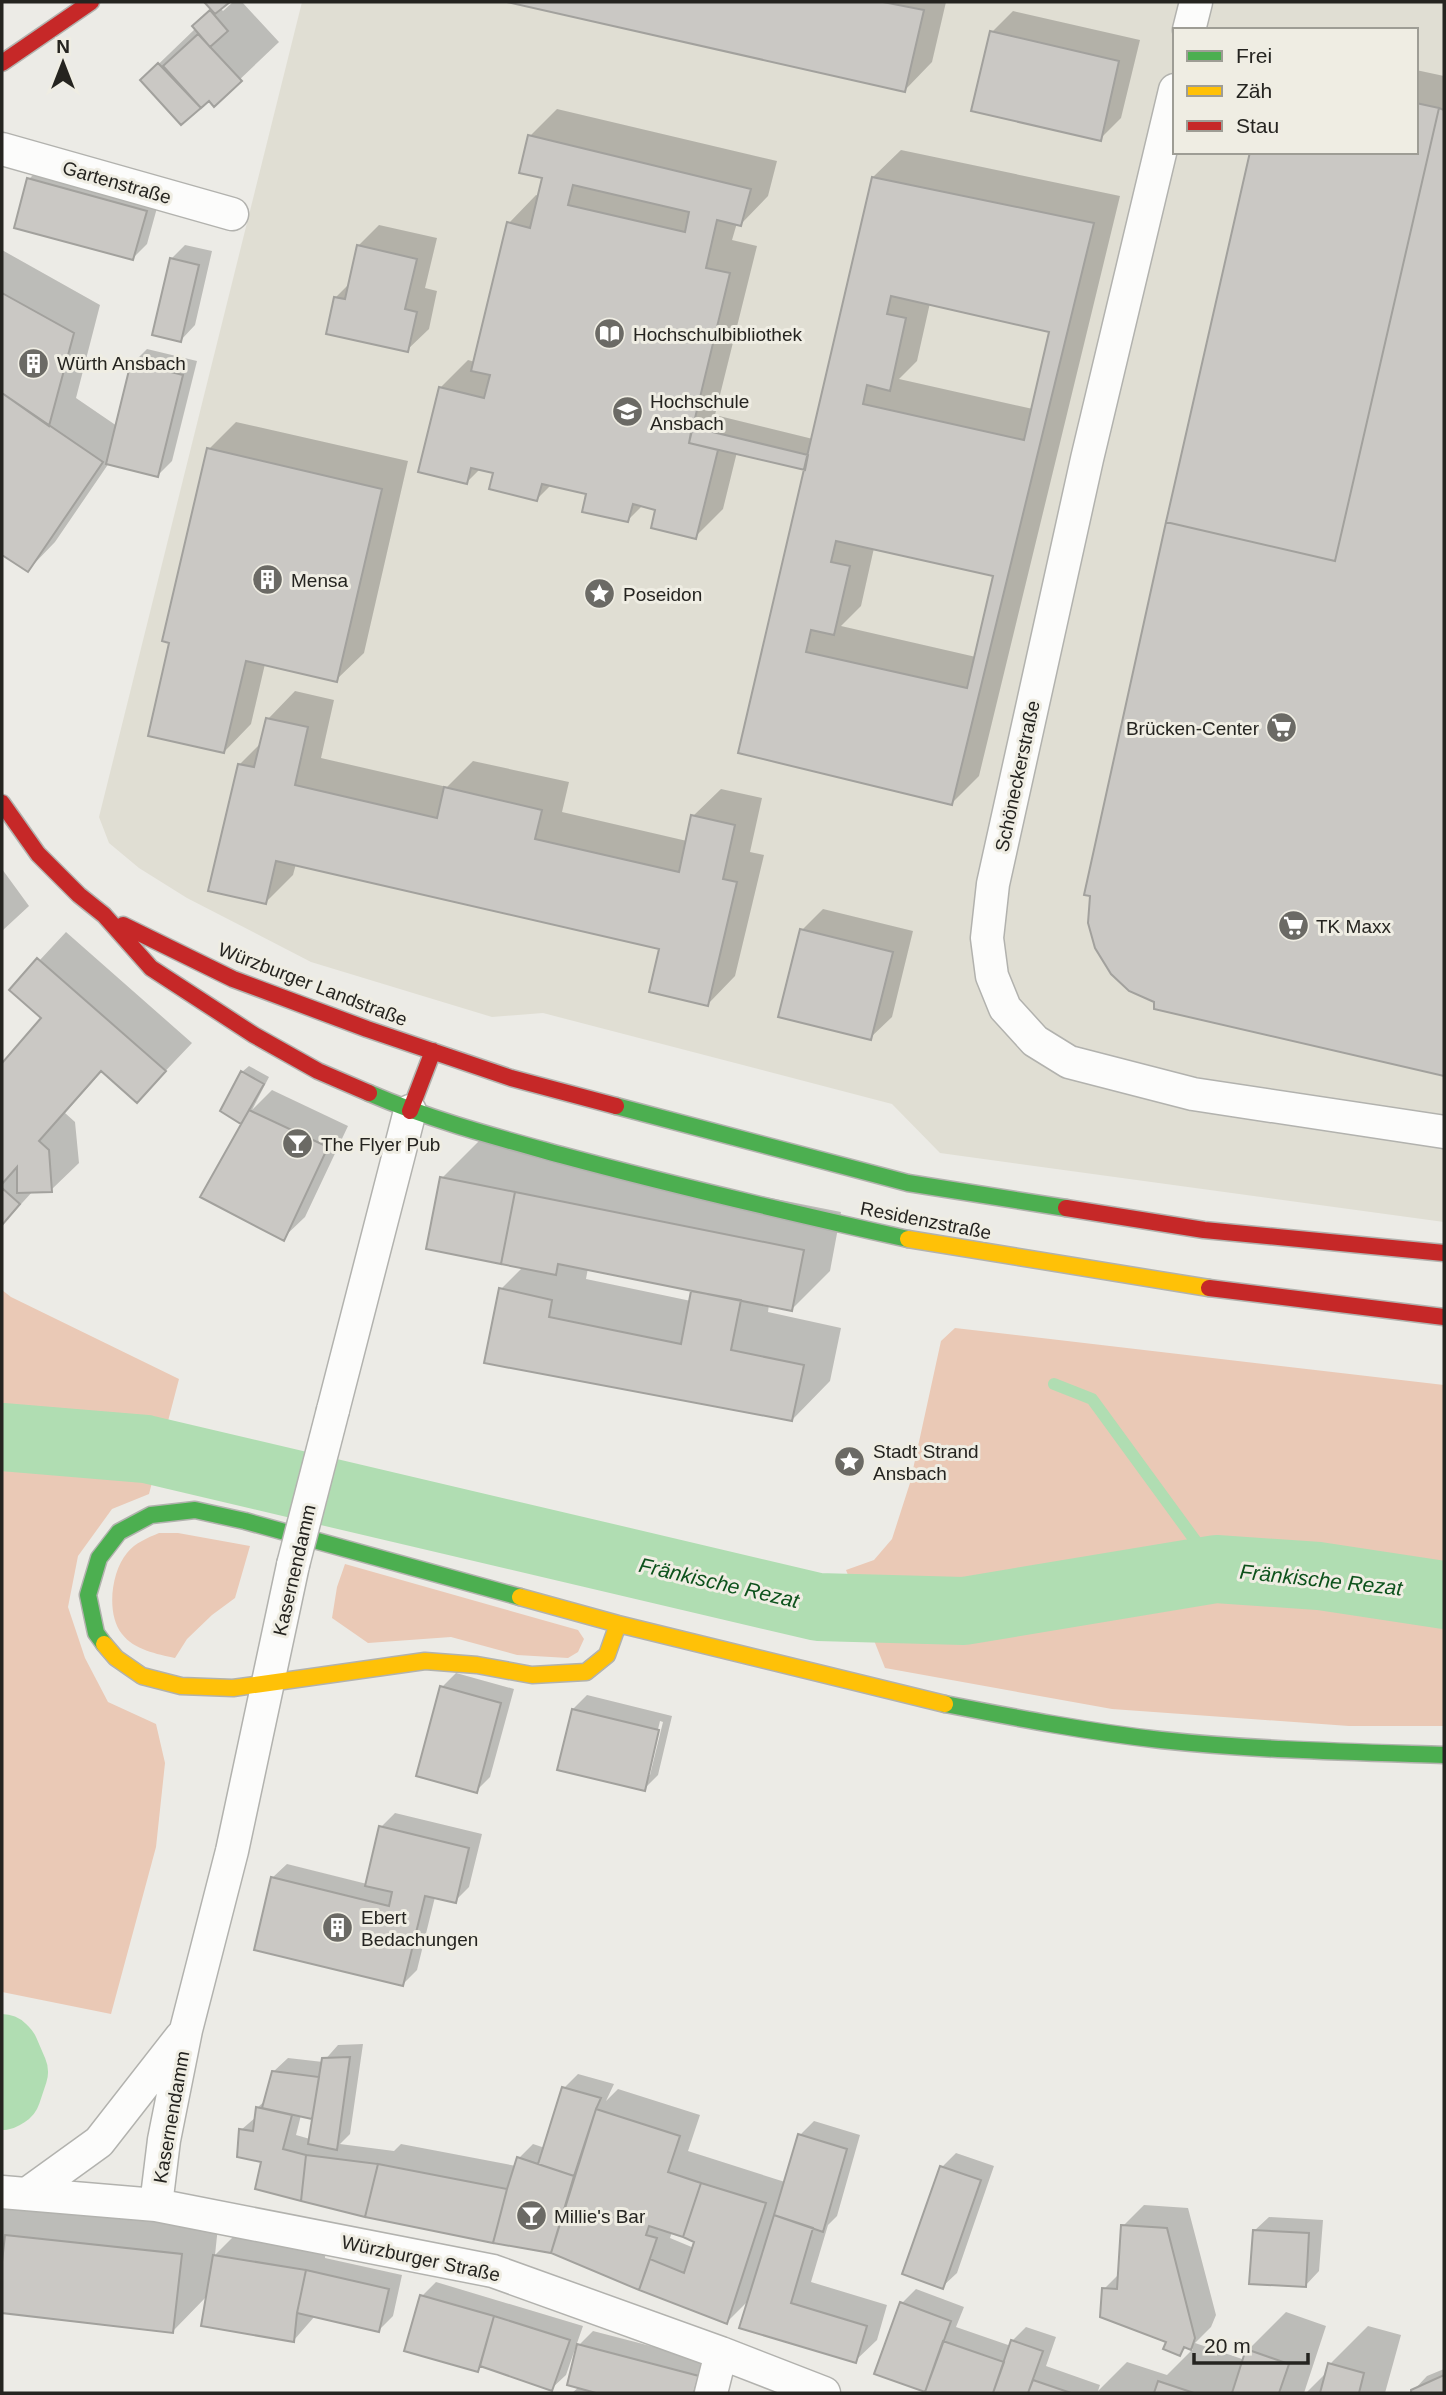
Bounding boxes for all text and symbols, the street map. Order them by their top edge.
north arrow [28,28,98,98]
legend [1173,28,1418,154]
text: N [56,36,70,57]
text: Frei [1236,44,1272,67]
text: Zäh [1236,79,1272,102]
text: Stau [1236,114,1279,137]
street label: Gartenstraße [60,157,174,208]
library icon: Hochschulbibliothek [593,317,627,351]
place label: Hochschulbibliothek [633,324,802,345]
building icon: Würth Ansbach [17,346,51,380]
place label: Würth Ansbach [57,353,186,374]
place label: Hochschule Ansbach [650,391,749,434]
school or university icon: Hochschule Ansbach [610,395,644,429]
building icon: Mensa [251,563,285,597]
place label: Mensa [291,570,348,591]
place icon: Poseidon [583,577,617,611]
place label: Poseidon [623,584,702,605]
street label: Schöneckerstraße [991,699,1044,854]
supermarket icon: Brücken-Center [1265,711,1299,745]
place label: Brücken-Center [1126,718,1260,739]
supermarket icon: TK Maxx [1276,909,1310,943]
place label: TK Maxx [1316,916,1391,937]
street label: Würzburger Landstraße [215,939,410,1030]
bar icon: The Flyer Pub [281,1127,315,1161]
place label: The Flyer Pub [321,1134,440,1155]
street label: Residenzstraße [859,1197,993,1243]
place label: Stadt Strand Ansbach [873,1441,979,1484]
place icon: Stadt Strand Ansbach [833,1445,867,1479]
street label: Kasernendamm [269,1502,320,1638]
water label: Fränkische Rezat [637,1553,802,1612]
water label: Fränkische Rezat [1239,1560,1405,1600]
place label: Ebert Bedachungen [361,1907,478,1950]
building icon: Ebert Bedachungen [321,1911,355,1945]
street label: Kasernendamm [150,2049,193,2185]
bar icon: Millie's Bar [514,2199,548,2233]
place label: Millie's Bar [554,2206,646,2227]
street label: Würzburger Straße [340,2231,502,2286]
scale bar [1194,2322,1308,2366]
text: 20 m [1204,2334,1251,2357]

